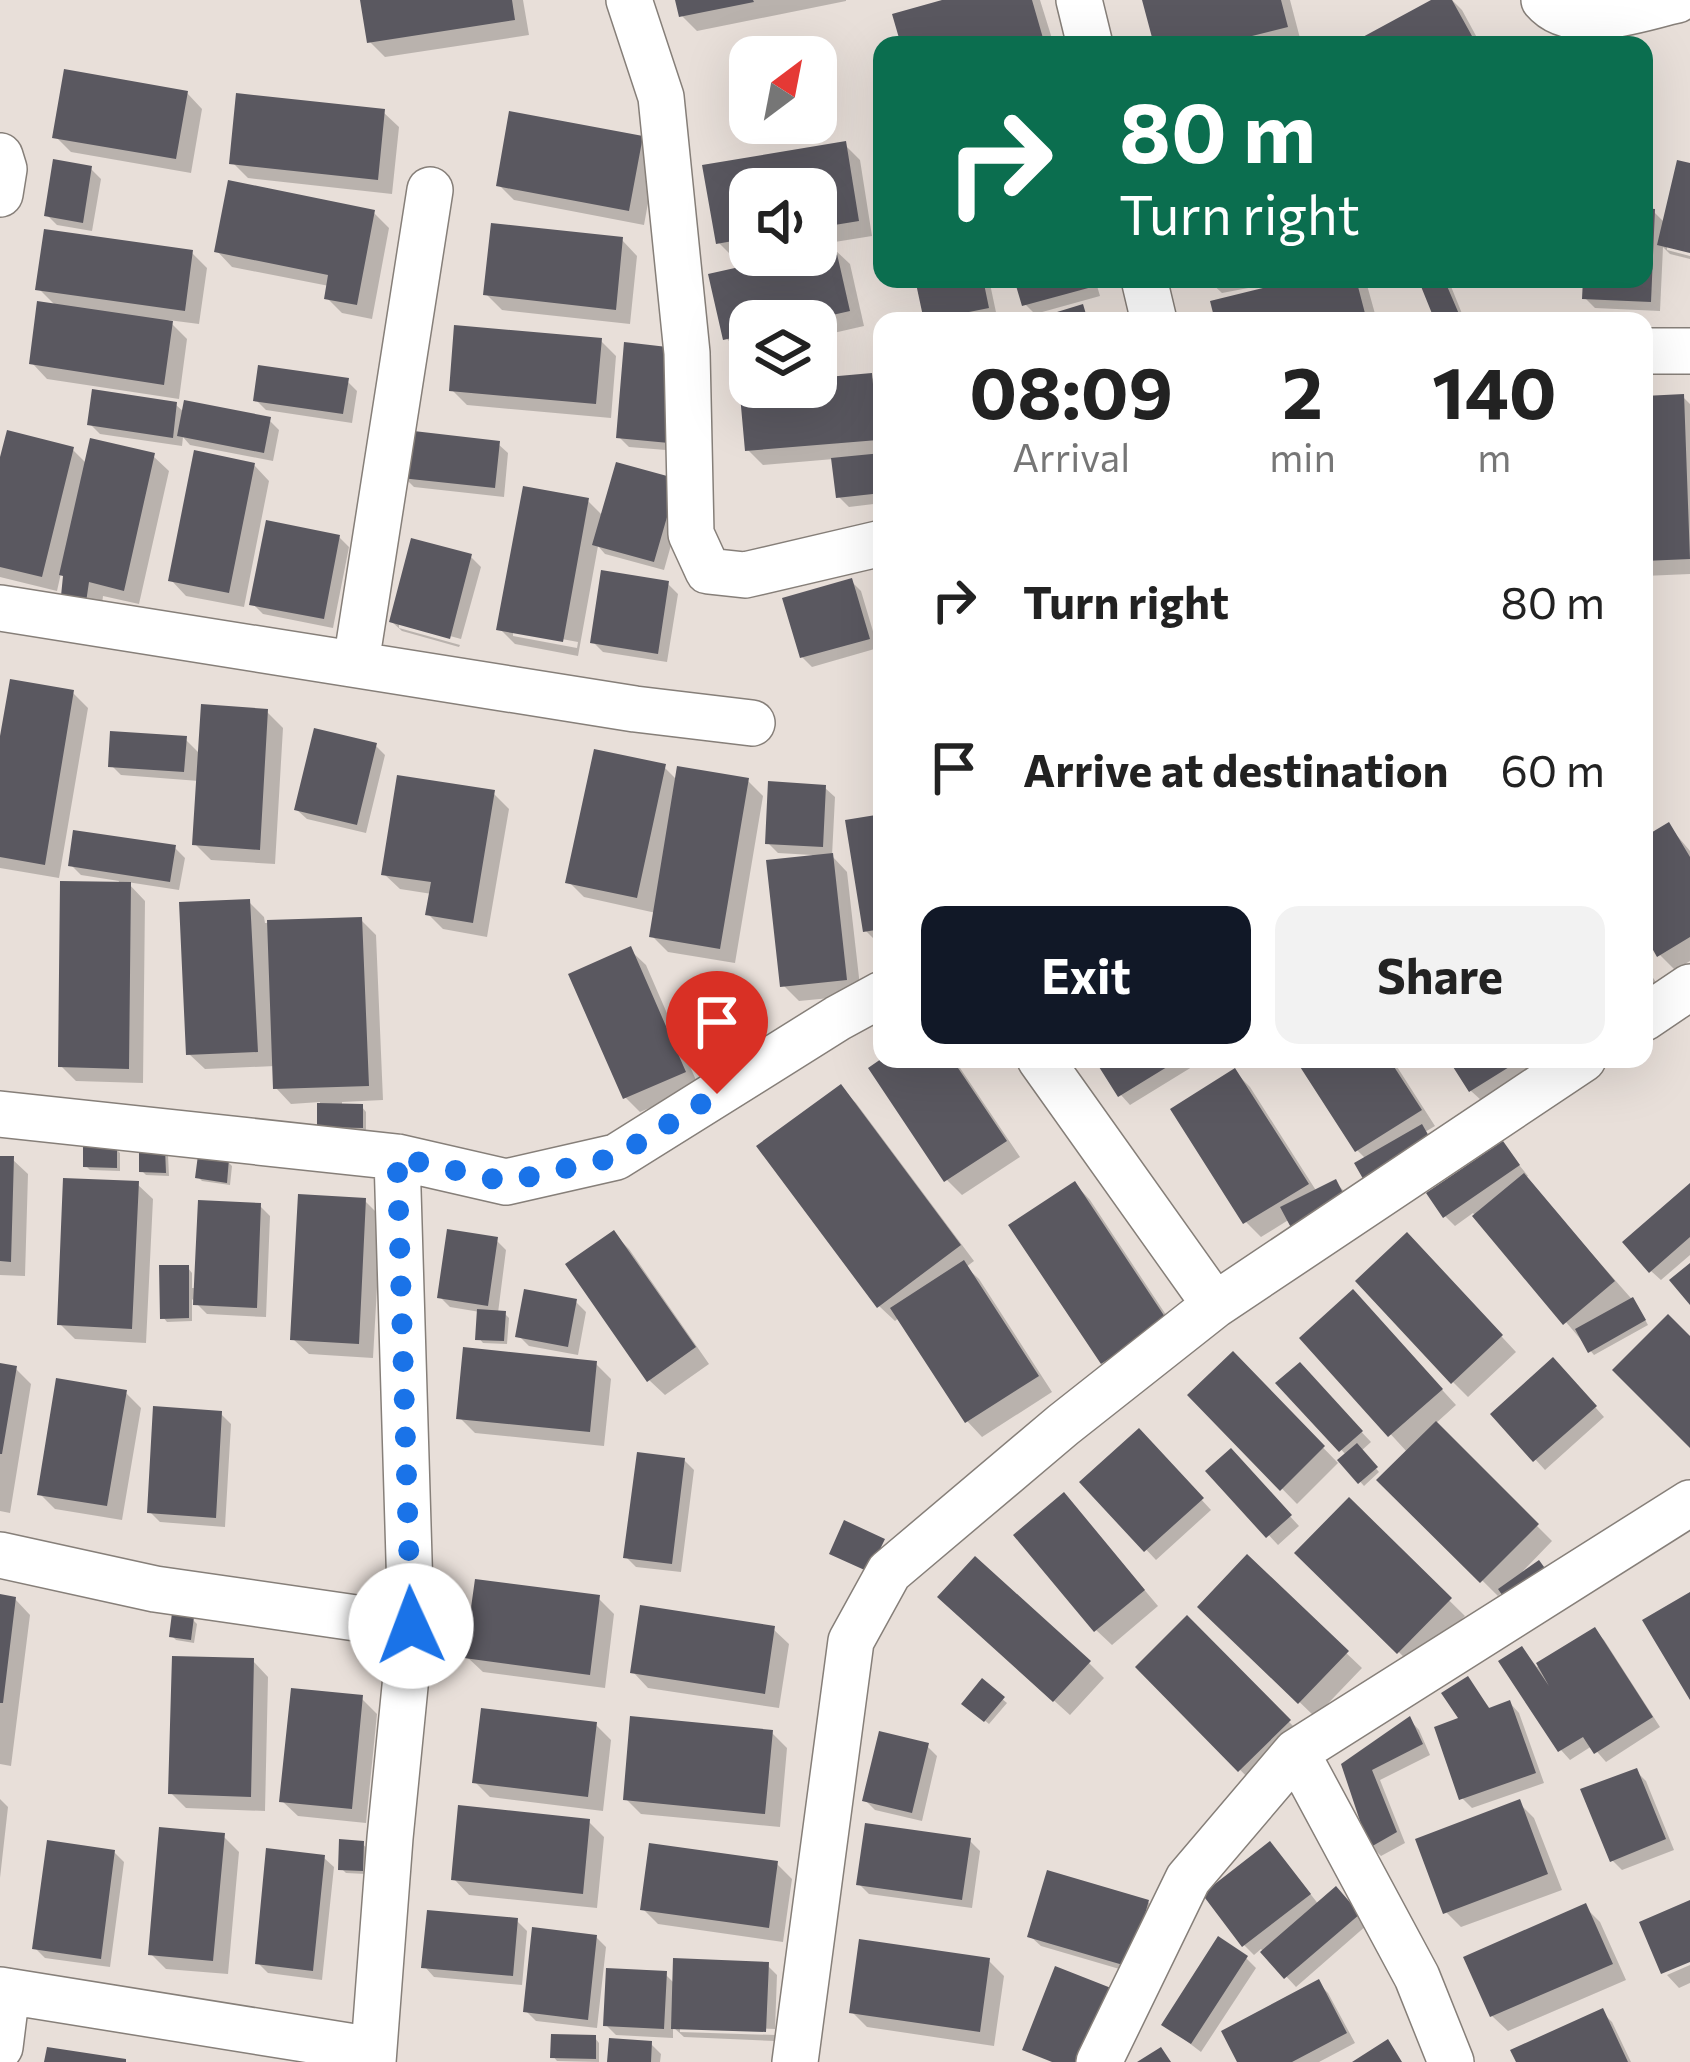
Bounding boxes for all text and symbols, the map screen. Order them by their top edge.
north arrow [729,36,837,144]
map controls [729,36,837,408]
text: 80 m [1119,78,1316,180]
icon: right [921,84,1077,240]
button: sound [729,168,837,276]
text: Turn right [1119,180,1360,246]
button: layers [729,300,837,408]
text: 08:09 [969,346,1173,434]
text: 2 [1282,346,1323,434]
text: 140 [1432,346,1557,434]
text: Arrival [1012,432,1130,480]
text: min [1269,432,1336,480]
text: m [1477,432,1511,480]
icon: right [921,567,987,633]
text: Turn right [1023,573,1229,628]
text: 80 m [1500,573,1605,628]
icon: arrive [921,735,987,801]
text: Arrive at destination [1023,741,1449,796]
text: 60 m [1500,741,1605,796]
button: Exit [921,906,1251,1044]
button: Share [1275,906,1605,1044]
pin [666,971,768,1094]
icon: arrive [684,989,750,1055]
position arrow [348,1563,474,1689]

